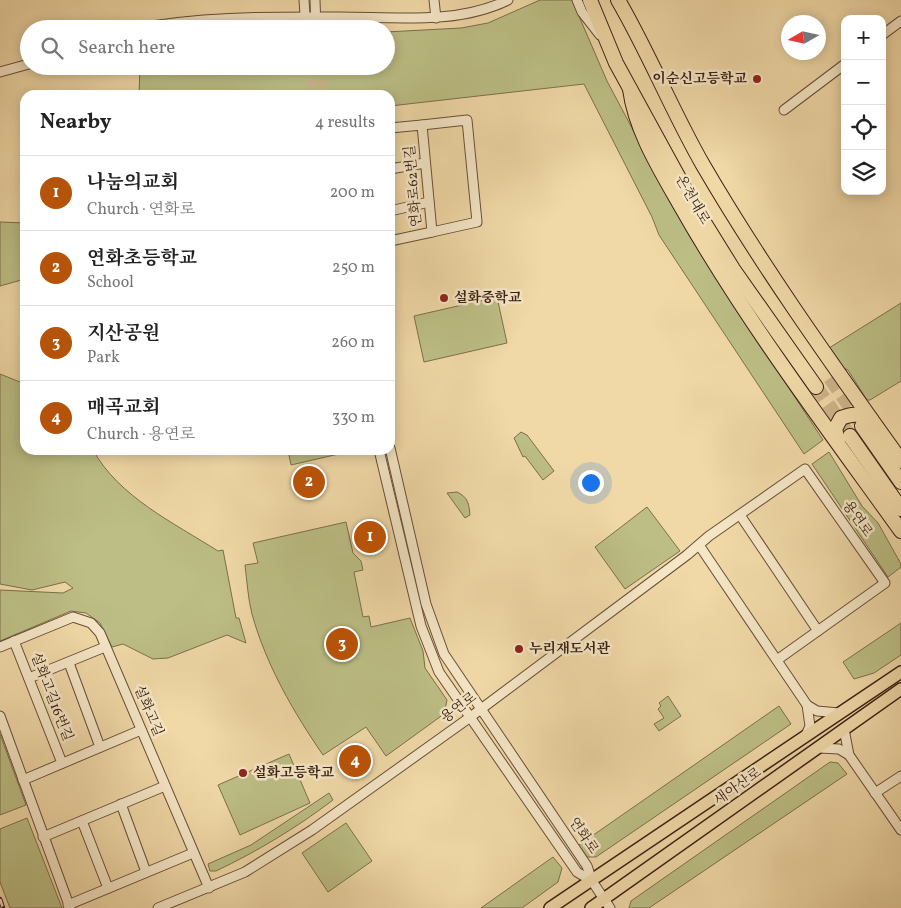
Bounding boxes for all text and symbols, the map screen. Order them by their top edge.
north arrow [781,15,826,60]
map controls [841,15,886,195]
button: + [841,15,886,60]
search box [20,20,395,75]
icon: search [38,34,66,62]
text: Search here [78,35,175,61]
button: − [841,60,886,105]
place label: 이순신고등학교 [652,70,747,89]
marker: 이순신고등학교 [751,73,763,85]
button: locate [841,105,886,150]
text: Nearby [40,108,111,137]
text: 4 results [315,112,375,134]
street label: 연화로62번길 [401,144,427,228]
button: layers [841,150,886,195]
text: 나눔의교회 [87,170,179,196]
street label: 온천대로 [670,172,714,229]
text: 1 [53,182,59,204]
text: 200 m [330,182,375,204]
text: Church · 연화로 [87,199,195,221]
text: 연화초등학교 [87,246,197,272]
text: 2 [52,257,60,279]
text: 250 m [332,257,375,279]
text: School [87,272,134,294]
place label: 설화중학교 [454,289,522,308]
marker: 설화중학교 [438,292,450,304]
text: 지산공원 [87,321,160,347]
text: 3 [52,332,60,354]
text: 260 m [331,332,375,354]
text: Park [87,347,120,369]
text: 매곡교회 [87,395,160,421]
text: 4 [51,407,61,429]
text: 330 m [332,407,375,429]
text: Church · 용연로 [87,424,195,446]
pin: 2 [293,463,325,501]
your location [578,470,604,496]
street label: 용연로 [838,497,877,541]
pin: 1 [354,518,386,556]
pin: 3 [326,625,358,663]
place label: 누리재도서관 [529,640,611,659]
marker: 누리재도서관 [513,643,525,655]
street label: 설화고길16번길 [25,650,77,744]
street label: 설화고길 [129,682,167,740]
street label: 용연로 [437,688,481,728]
pin: 4 [339,742,371,780]
street label: 새아산로 [710,763,766,810]
place label: 설화고등학교 [253,764,335,783]
marker: 설화고등학교 [237,767,249,779]
street label: 연화로 [564,814,602,859]

